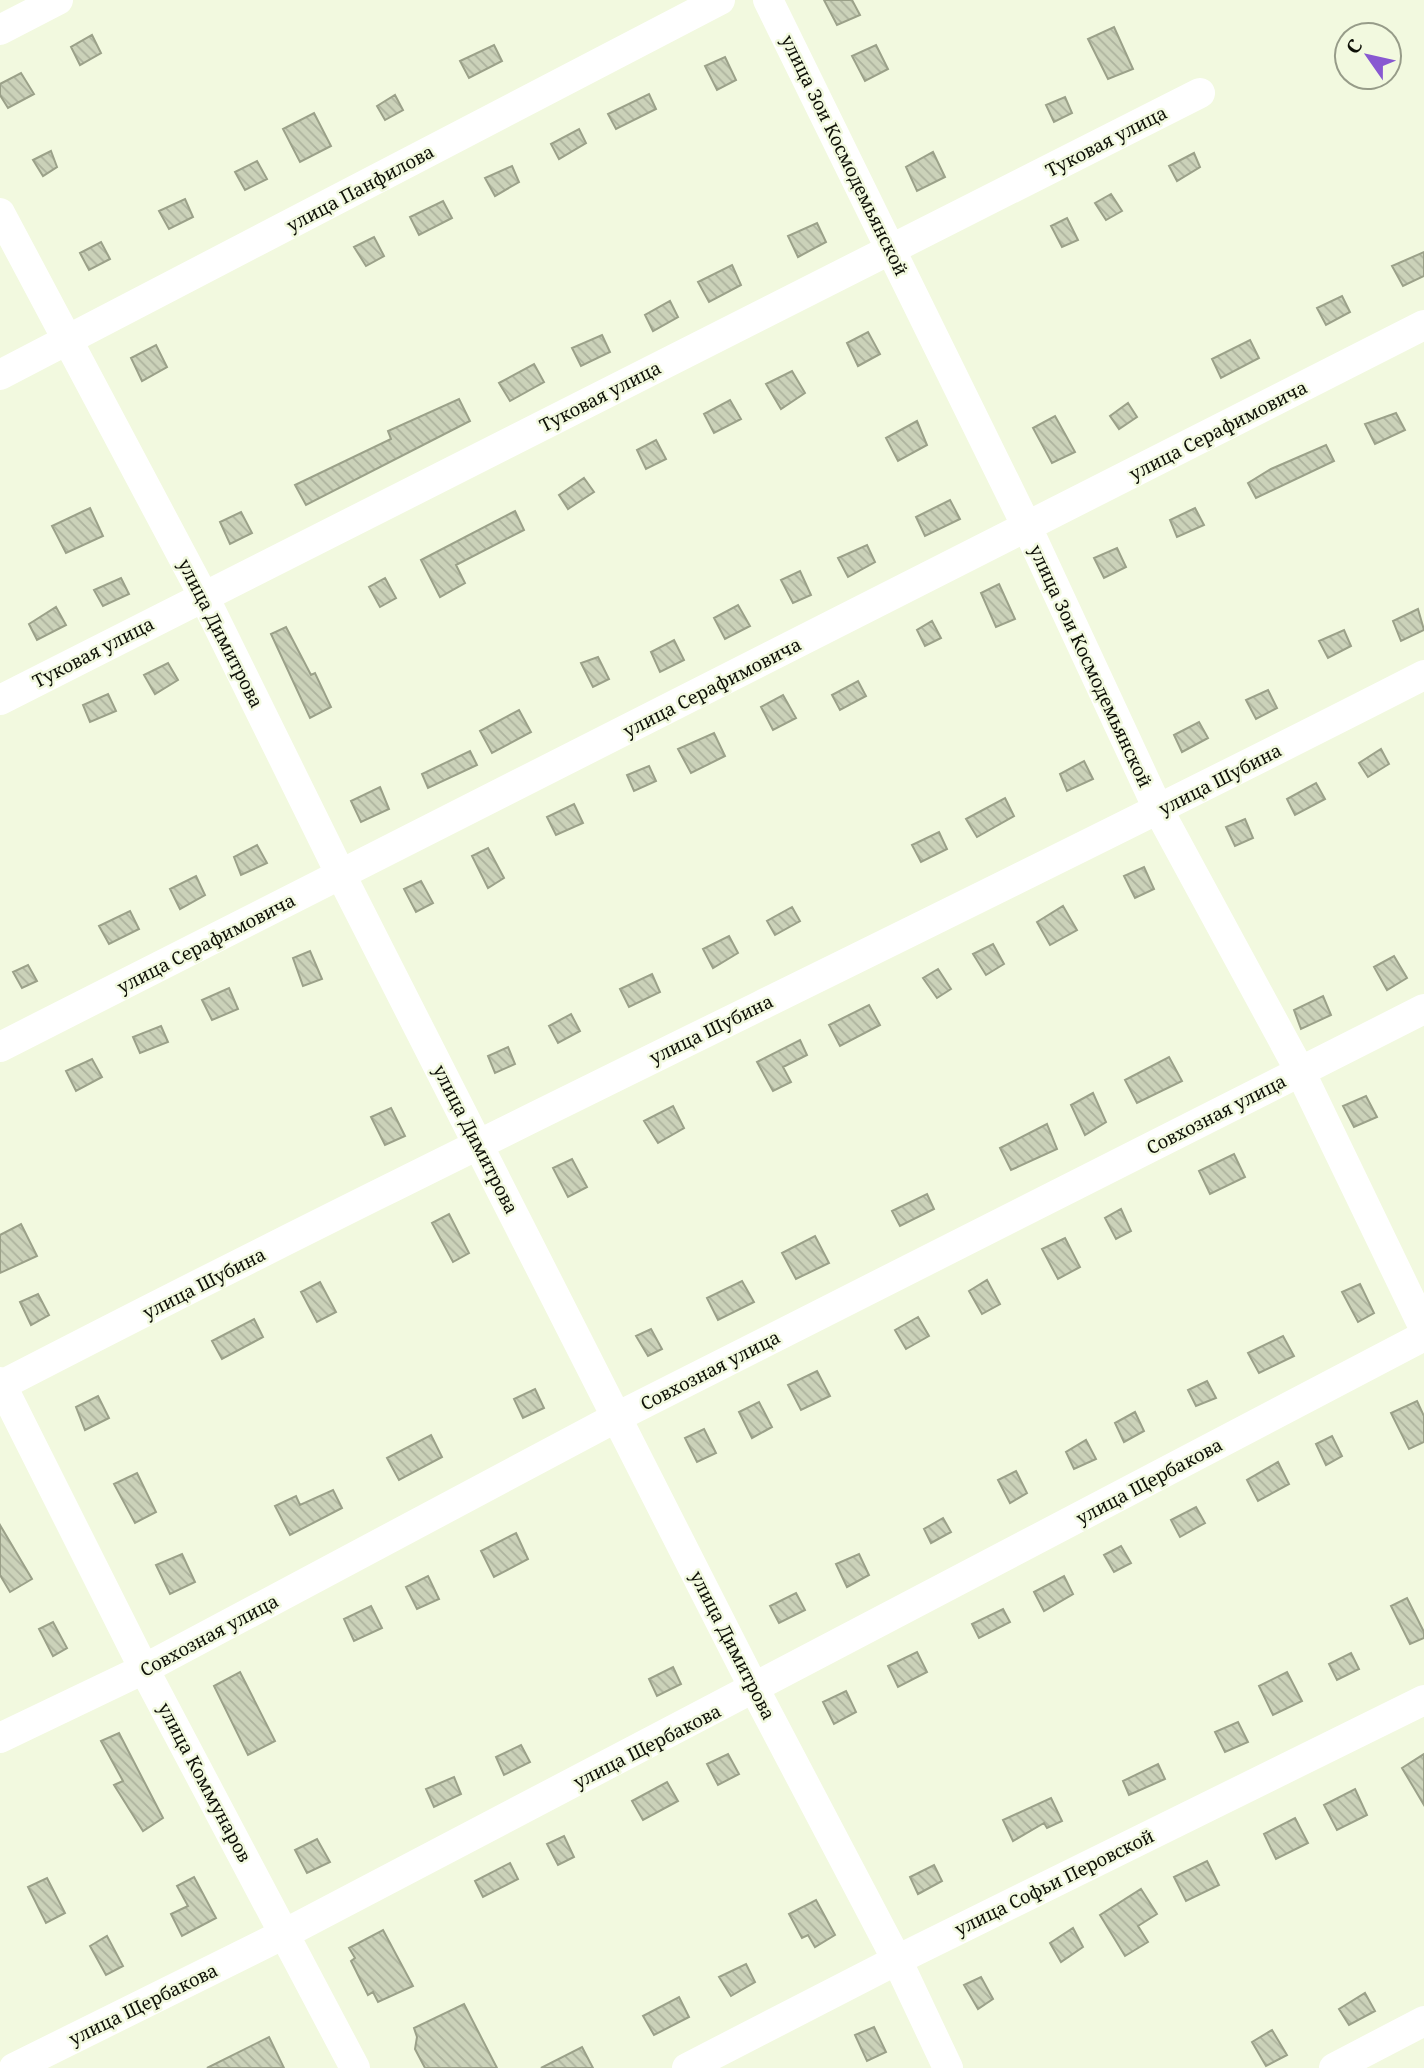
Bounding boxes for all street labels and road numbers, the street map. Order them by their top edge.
street label: улица Зои Космодемьянской [776,31,914,279]
street label: Туковая улица [1041,100,1171,182]
street label: улица Панфилова [282,139,438,237]
street label: Туковая улица [535,355,665,437]
street label: улица Серафимовича [1125,375,1311,485]
street label: улица Зои Космодемьянской [1024,541,1158,791]
street label: улица Димитрова [173,554,269,712]
street label: Туковая улица [28,611,158,693]
street label: улица Серафимовича [619,632,805,742]
street label: улица Шубина [1154,738,1286,820]
street label: улица Серафимовича [113,888,299,998]
street label: улица Шубина [645,989,777,1069]
street label: улица Димитрова [428,1060,524,1218]
street label: Совхозная улица [1142,1068,1290,1160]
street label: улица Шубина [138,1242,270,1324]
street label: Совхозная улица [636,1324,784,1416]
street label: улица Щербакова [1072,1432,1226,1530]
street label: улица Димитрова [685,1566,781,1724]
street label: Совхозная улица [136,1588,282,1682]
street label: улица Коммунаров [153,1698,257,1866]
street label: улица Щербакова [569,1698,725,1794]
street label: улица Софьи Перовской [950,1823,1158,1941]
street label: улица Щербакова [65,1958,221,2050]

